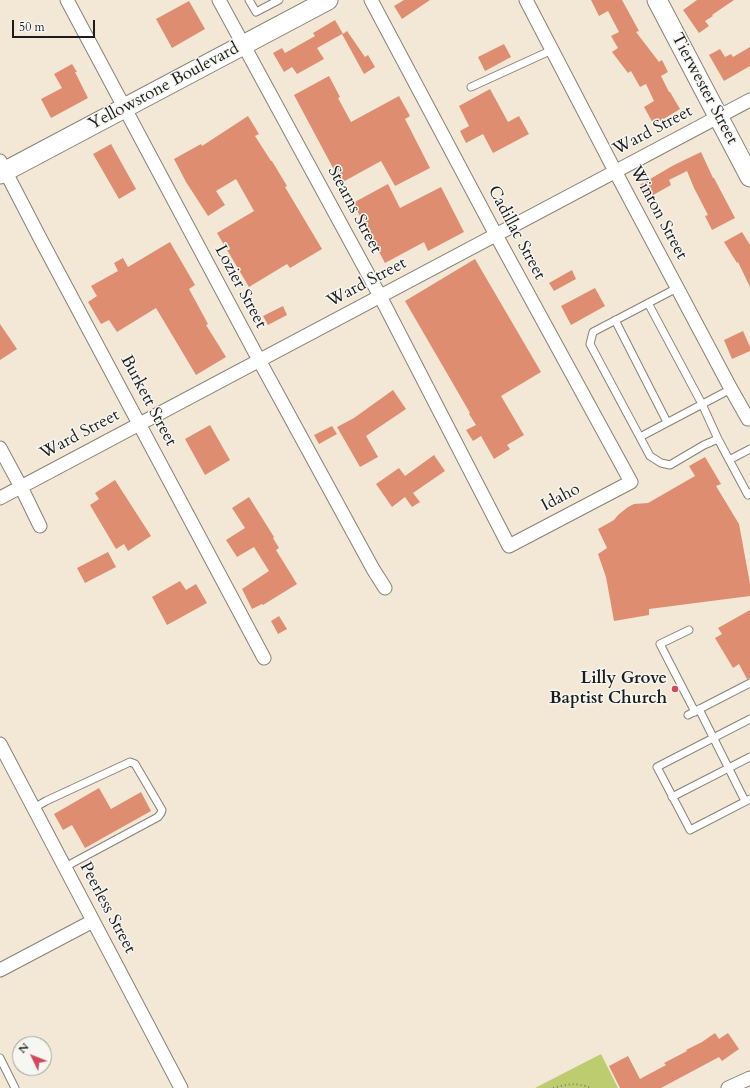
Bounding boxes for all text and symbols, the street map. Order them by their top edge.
scale bar [14,12,97,38]
text: 50 m [19,19,45,35]
street label: Tierwester Street [666,30,742,148]
street label: Yellowstone Boulevard [85,39,243,135]
street label: Ward Street [610,102,696,160]
street label: Stearns Street [322,163,386,257]
street label: Winton Street [625,163,691,263]
street label: Cadillac Street [483,183,549,283]
street label: Lozier Street [210,242,270,332]
street label: Ward Street [324,254,410,312]
street label: Burkett Street [115,352,181,450]
street label: Ward Street [37,406,123,464]
street label: Idaho [538,479,584,517]
place label: Lilly Grove Baptist Church [549,669,667,709]
marker: Lilly Grove Baptist Church [670,684,680,694]
street label: Peerless Street [74,859,140,957]
north arrow [12,1036,52,1076]
text: N [15,1040,32,1057]

